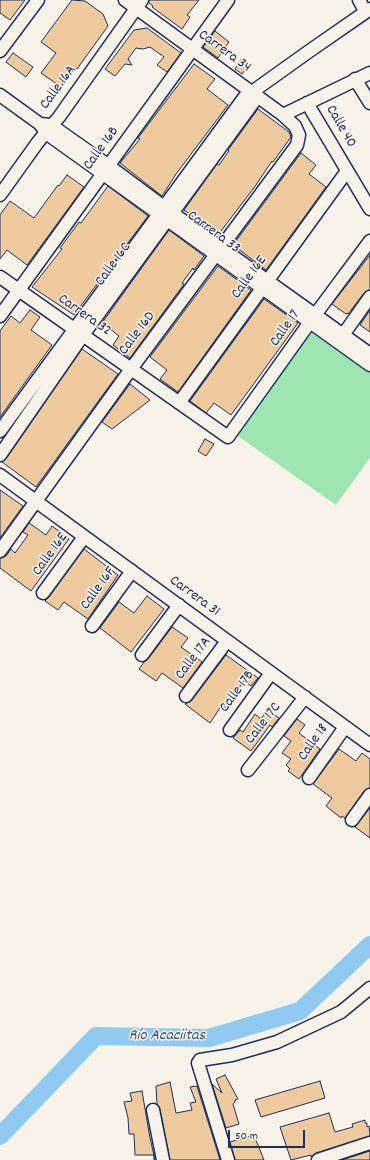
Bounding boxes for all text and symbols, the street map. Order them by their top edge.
street label: Carrera 34 [194,27,254,77]
street label: Calle 16A [37,62,81,114]
street label: Calle 40 [321,103,359,151]
street label: Calle 16B [80,124,124,174]
street label: Carrera 33 [183,208,243,258]
street label: Calle 16C [92,240,136,290]
street label: Calle 16E [228,253,272,303]
street label: Carrera 32 [54,291,114,341]
street label: Calle 17 [267,307,305,351]
street label: Calle 16D [116,309,160,359]
street label: Calle 16E [29,530,73,580]
street label: Calle 16F [77,564,121,614]
street label: Carrera 31 [165,573,223,621]
street label: Calle 17A [172,634,216,684]
street label: Calle 17B [217,667,259,717]
street label: Calle 17C [242,700,286,748]
street label: Calle 18 [295,721,333,765]
water label: Río Acaciitas [129,1027,205,1047]
scale bar [230,1122,307,1148]
text: 50 m [235,1128,258,1145]

